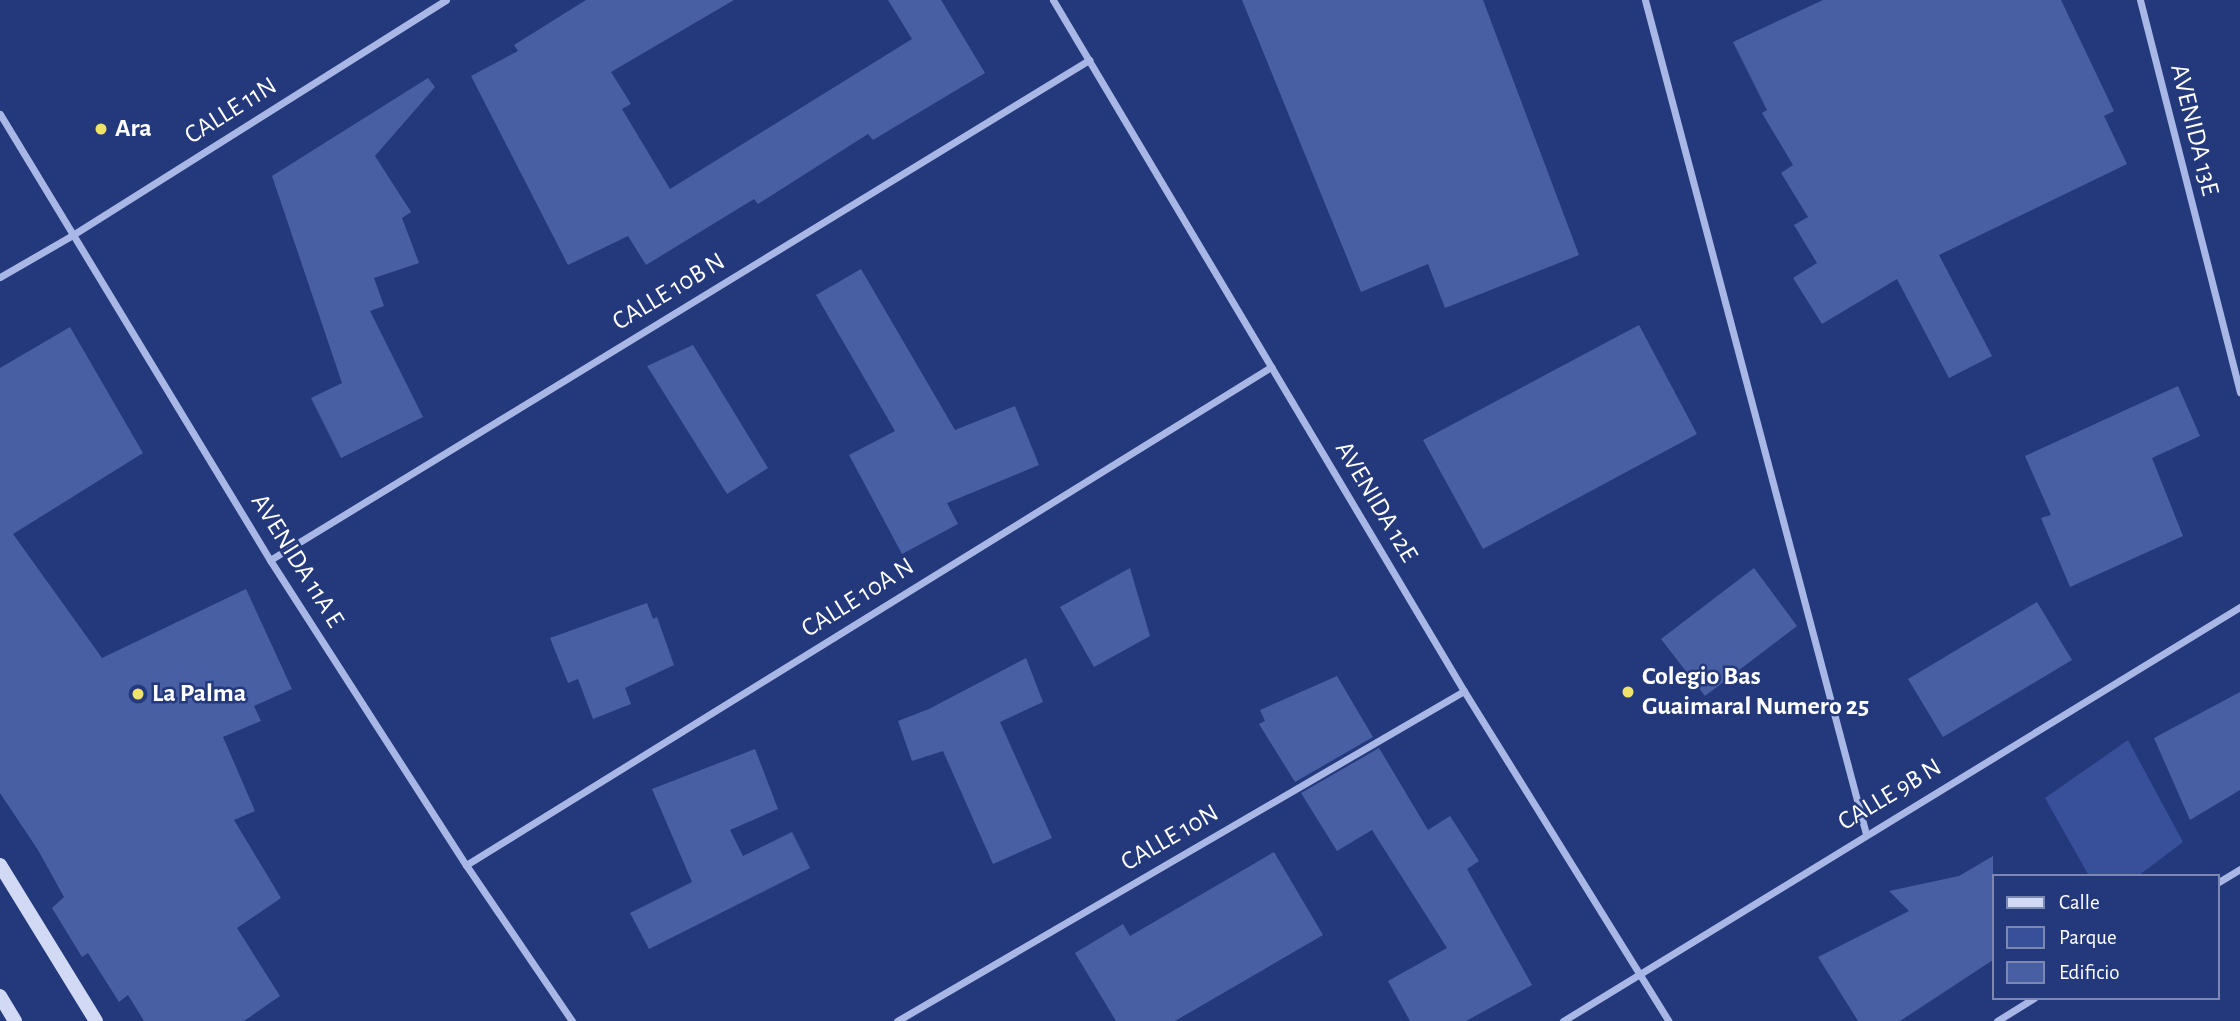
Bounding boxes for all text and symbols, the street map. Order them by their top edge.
street label: AVENIDA 13E [2163,61,2225,199]
street label: CALLE 11N [179,71,283,151]
place label: Ara [115,113,152,145]
marker: Ara [93,121,109,137]
street label: CALLE 10B N [607,246,731,338]
street label: AVENIDA 12E [1328,436,1424,568]
street label: AVENIDA 11A E [244,488,350,634]
street label: CALLE 10A N [796,551,920,645]
place label: Colegio Bas Guaimaral Numero 25 [1642,661,1869,722]
place label: La Palma [152,678,246,710]
marker: Colegio Bas Guaimaral Numero 25 [1620,684,1636,700]
marker: La Palma [130,686,146,702]
street label: CALLE 9B N [1833,752,1947,838]
street label: CALLE 10N [1116,798,1224,878]
legend [1992,874,2219,1000]
text: Calle [2059,892,2100,913]
text: Parque [2059,927,2117,948]
text: Edificio [2059,962,2120,983]

